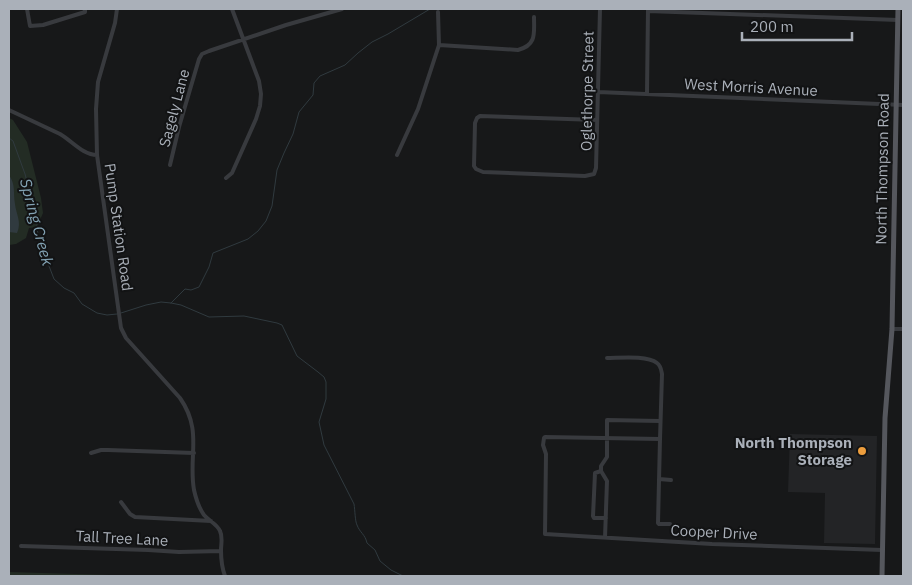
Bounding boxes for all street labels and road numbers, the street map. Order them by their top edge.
street label: Oglethorpe Street [576,31,598,151]
street label: Sagely Lane [154,67,194,149]
street label: West Morris Avenue [684,74,818,100]
street label: North Thompson Road [871,93,893,245]
street label: Pump Station Road [101,162,137,292]
street label: Cooper Drive [670,520,758,544]
street label: Tall Tree Lane [75,526,169,550]

